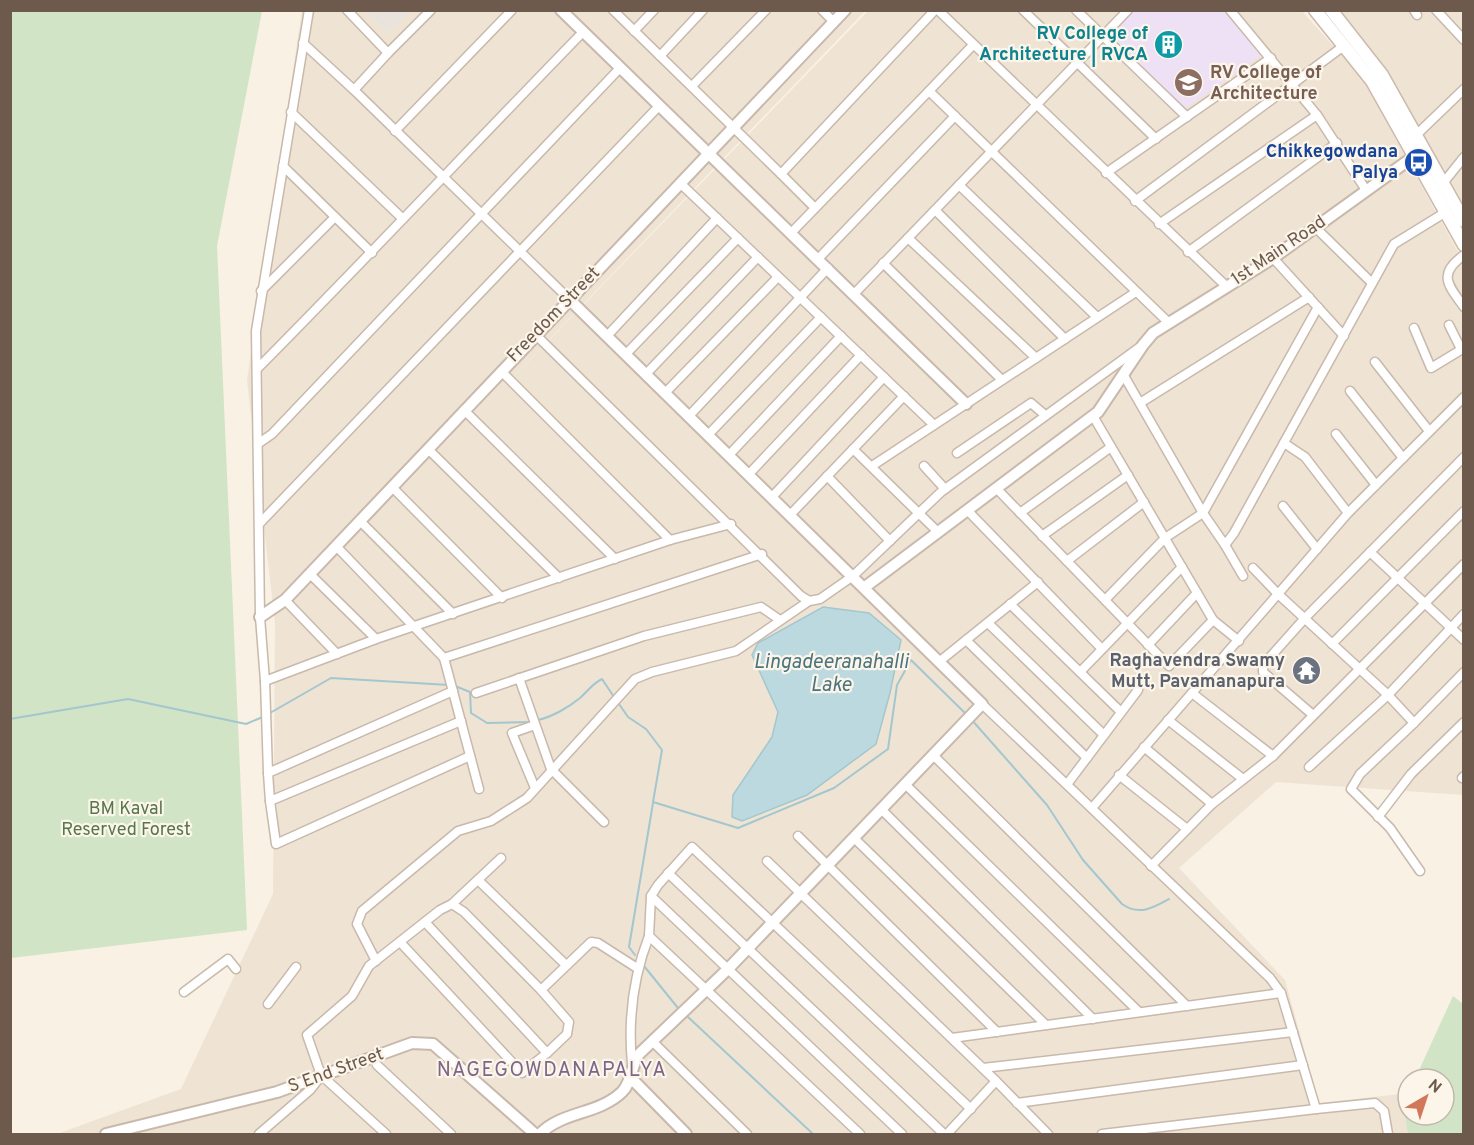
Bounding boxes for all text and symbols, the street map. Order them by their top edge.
place label: RV College of Architecture | RVCA [979,23,1148,67]
building icon: RV College of Architecture | RVCA [1153,28,1185,60]
place label: RV College of Architecture [1210,62,1322,106]
school or university icon: RV College of Architecture [1173,67,1205,99]
place label: Chikkegowdana Palya [1266,141,1398,185]
bus stop icon: Chikkegowdana Palya [1403,146,1435,178]
street label: 1st Main Road [1227,211,1331,291]
street label: Freedom Street [503,262,605,368]
water label: Lingadeeranahalli Lake [754,650,909,699]
place label: Raghavendra Swamy Mutt, Pavamanapura [1109,650,1285,694]
temple icon: Raghavendra Swamy Mutt, Pavamanapura [1290,655,1322,687]
park label: BM Kaval Reserved Forest [61,798,191,842]
street label: S End Street [285,1043,387,1099]
district label: NAGEGOWDANAPALYA [437,1058,667,1084]
north arrow [1396,1067,1456,1127]
text: N [1423,1076,1445,1098]

